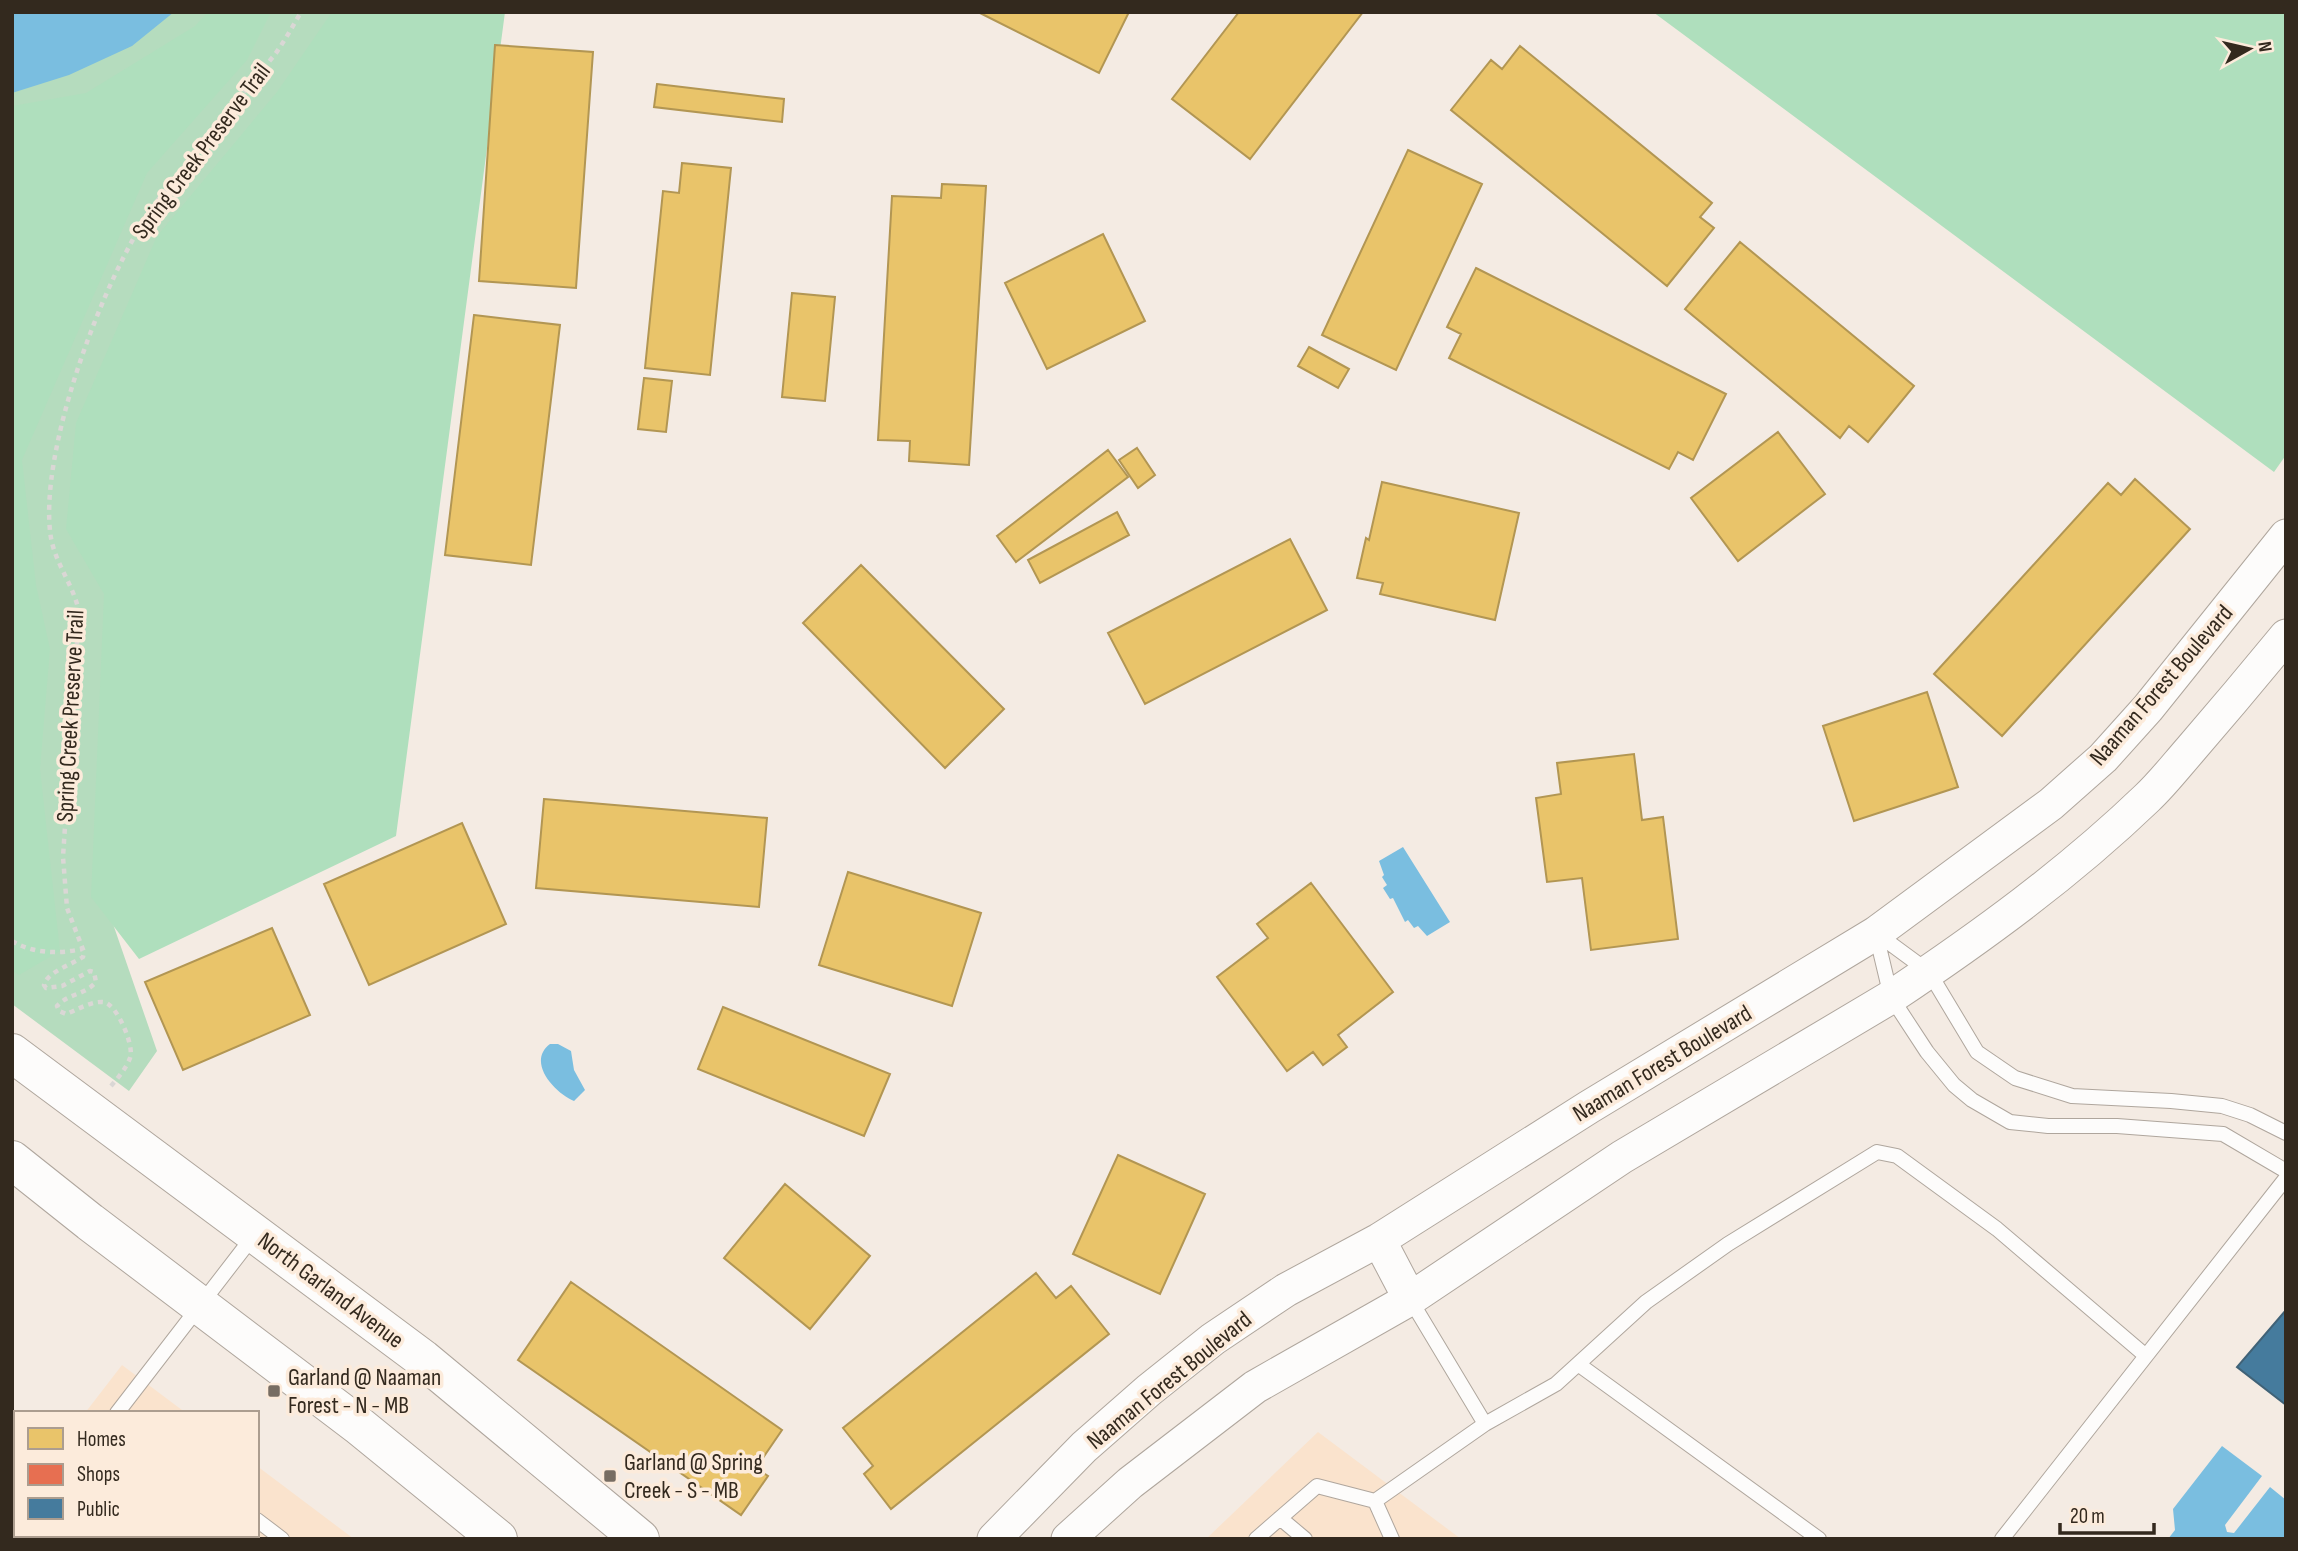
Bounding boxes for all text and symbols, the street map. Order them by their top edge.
north arrow [2214,14,2284,84]
text: N [2252,40,2276,53]
street label: Spring Creek Preserve Trail [126,58,277,245]
street label: Naaman Forest Boulevard [2084,599,2239,772]
street label: Spring Creek Preserve Trail [50,609,91,823]
street label: Naaman Forest Boulevard [1568,999,1757,1128]
street label: North Garland Avenue [252,1226,409,1355]
street label: Naaman Forest Boulevard [1081,1305,1257,1456]
place label: Garland @ Naaman Forest - N - MB [288,1363,441,1420]
marker: Garland @ Naaman Forest - N - MB [266,1383,282,1399]
legend [14,1411,259,1537]
text: Homes [77,1427,126,1452]
place label: Garland @ Spring Creek - S - MB [624,1448,763,1505]
text: Shops [77,1462,120,1487]
marker: Garland @ Spring Creek - S - MB [602,1468,618,1484]
scale bar [2060,1492,2154,1536]
text: Public [77,1497,120,1522]
text: 20 m [2070,1504,2105,1529]

